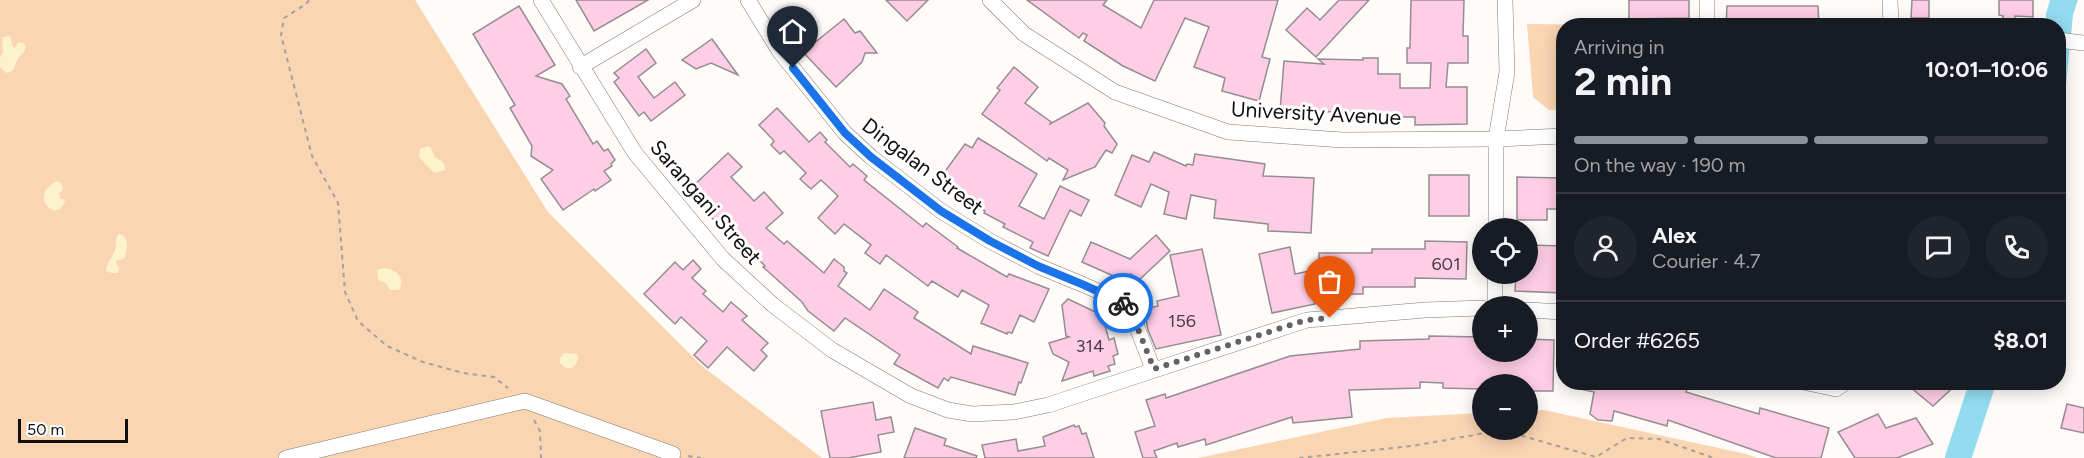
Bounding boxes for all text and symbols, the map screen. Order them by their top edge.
pin [767,6,818,68]
icon: home [776,15,809,48]
text: Arriving in [1574,35,1664,59]
text: 10:01–10:06 [1925,56,2048,83]
text: 2 min [1574,58,1672,105]
street label: University Avenue [1230,96,1402,130]
street label: Dingalan Street [858,112,989,220]
street label: Sarangani Street [645,135,767,269]
text: On the way · 190 m [1574,153,1746,177]
button: person [1574,216,1637,279]
button: chat [1907,216,1970,279]
button: phone [1985,216,2048,279]
map controls [1472,218,1538,440]
button: locate [1472,218,1538,284]
text: Alex [1652,222,1697,249]
text: Courier · 4.7 [1652,249,1761,273]
house number: 601 [1431,253,1461,275]
pin [1304,256,1355,318]
icon: bag [1313,265,1346,298]
courier [1093,273,1153,333]
icon: bike [1107,287,1140,320]
button: + [1472,296,1538,362]
house number: 156 [1168,310,1196,332]
text: Order #6265 [1574,327,1700,354]
text: $8.01 [1993,327,2048,354]
house number: 314 [1076,335,1104,357]
button: − [1472,374,1538,440]
scale bar [18,416,128,444]
text: 50 m [27,420,64,439]

